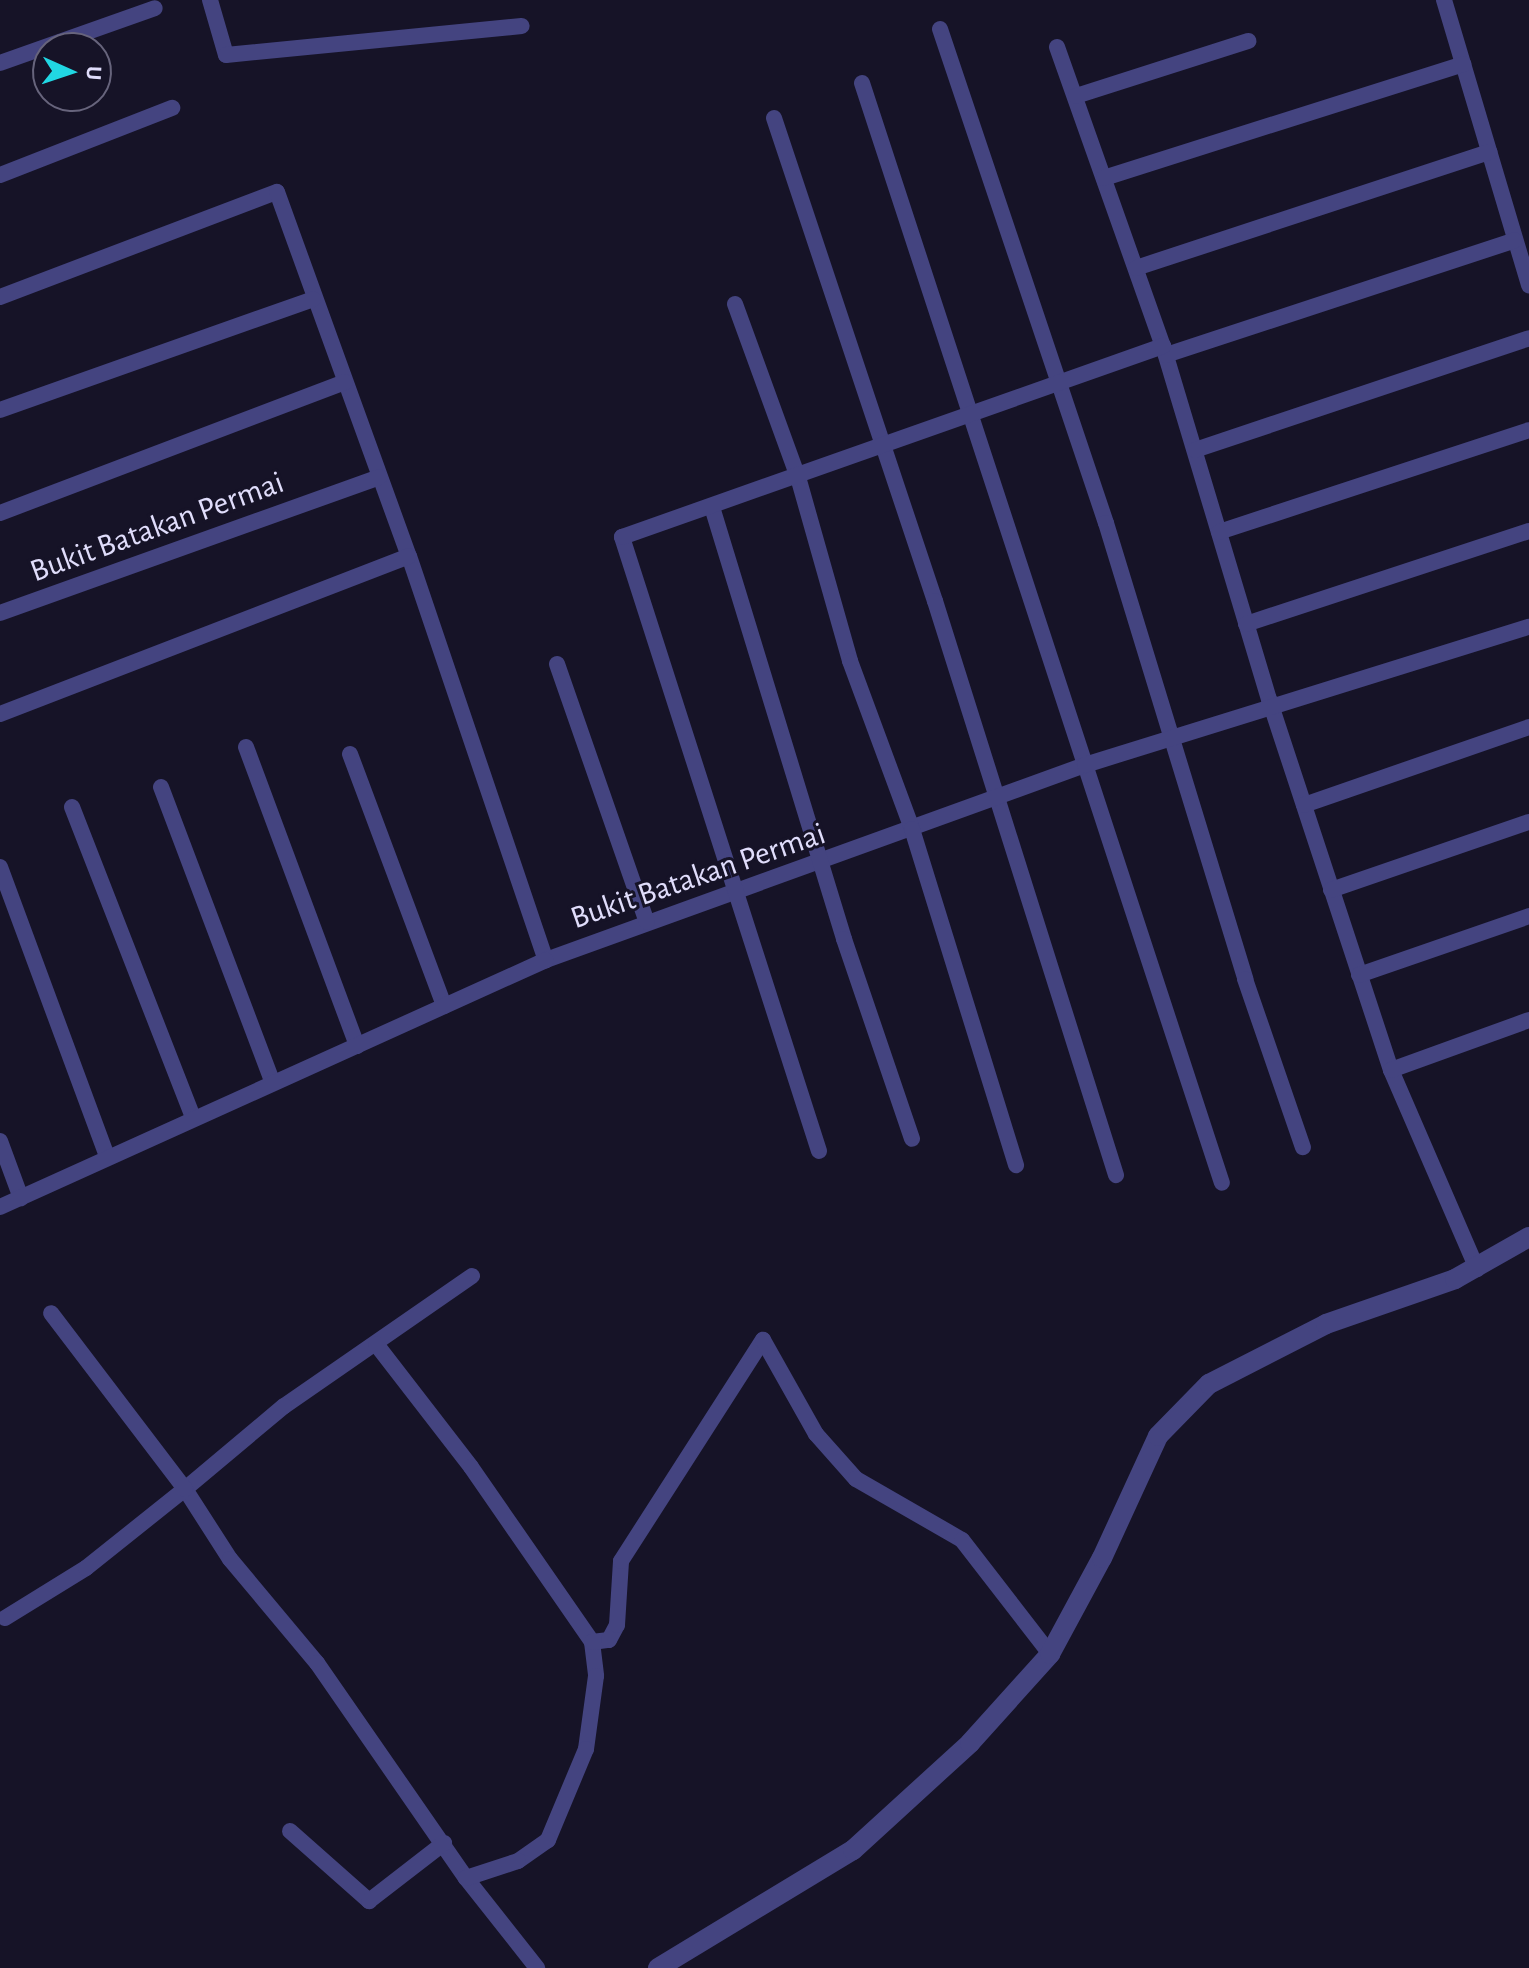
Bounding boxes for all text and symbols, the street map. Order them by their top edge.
north arrow [32,32,112,112]
text: U [83,66,105,81]
street label: Bukit Batakan Permai [25,463,289,591]
street label: Bukit Batakan Permai [566,814,830,938]

